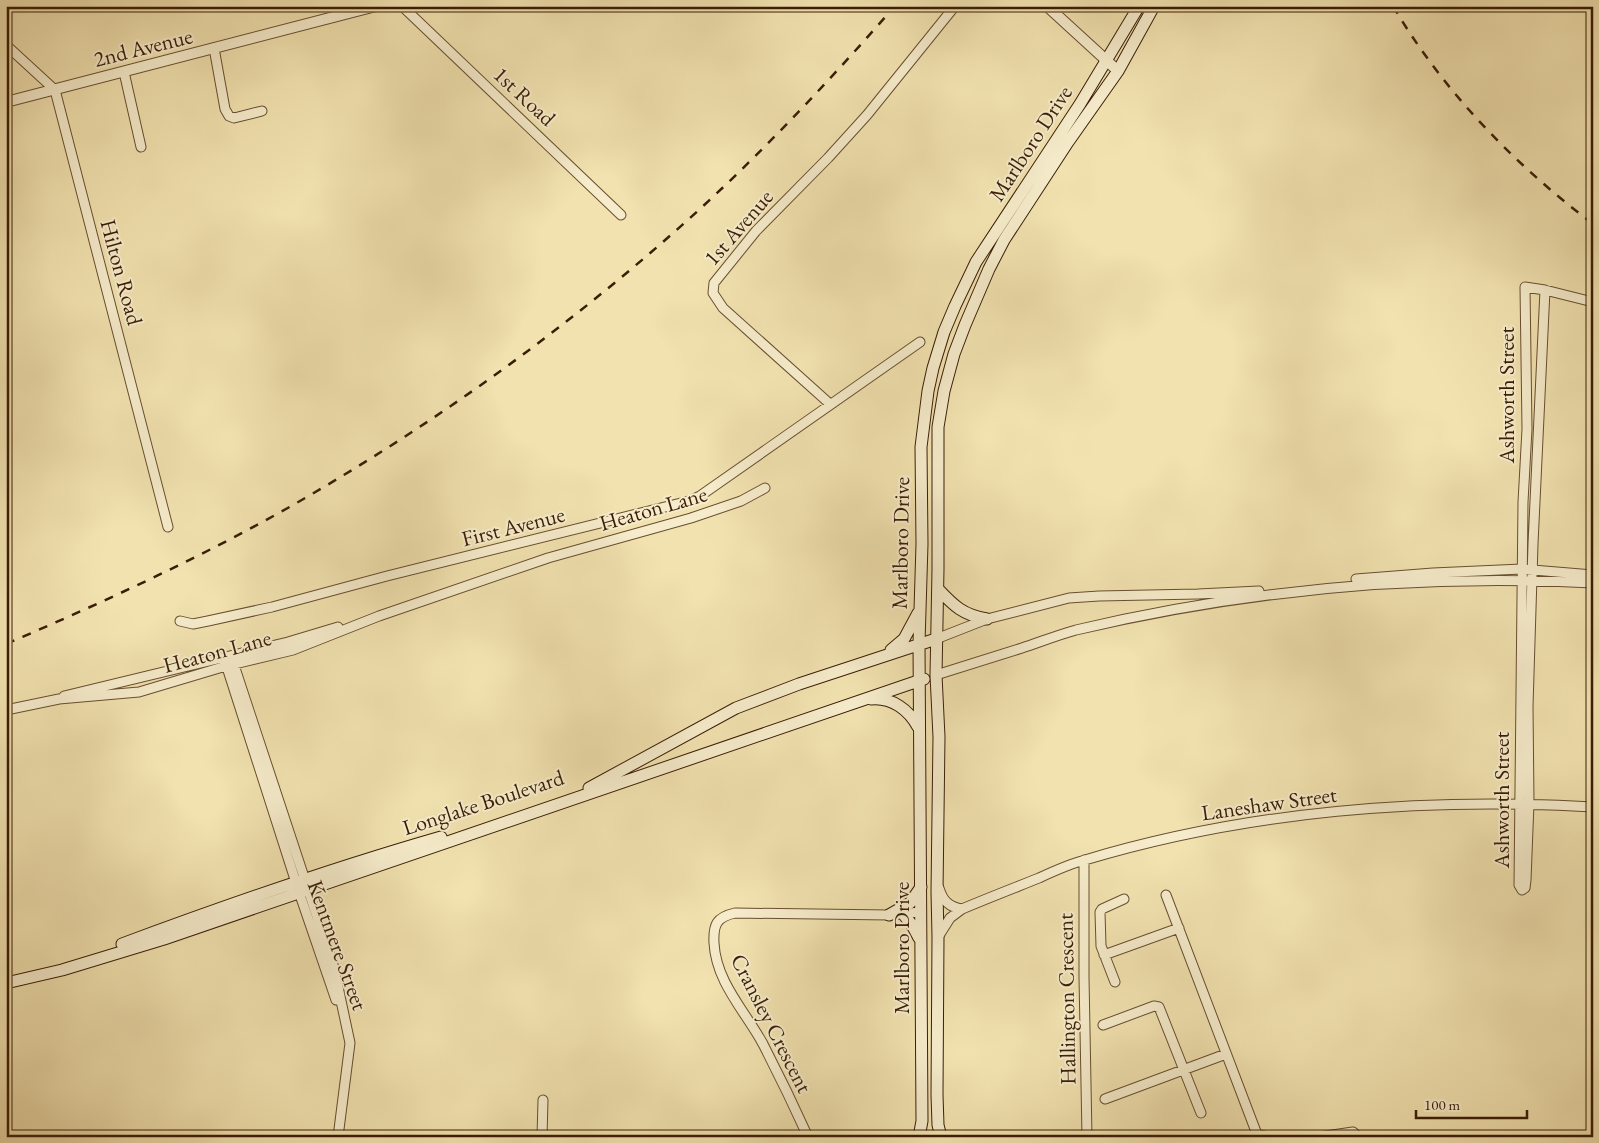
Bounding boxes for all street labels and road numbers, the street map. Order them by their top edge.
street label: 2nd Avenue [91,21,196,74]
street label: 1st Road [487,60,563,133]
street label: Marlboro Drive [982,79,1079,207]
street label: 1st Avenue [697,183,780,272]
street label: Hilton Road [93,216,150,329]
street label: Ashworth Street [1492,326,1521,464]
street label: Marlboro Drive [885,476,916,610]
street label: Heaton Lane [596,479,711,538]
street label: First Avenue [458,500,568,553]
street label: Heaton Lane [160,623,275,680]
street label: Ashworth Street [1487,731,1516,869]
street label: Longlake Boulevard [399,762,568,842]
street label: Laneshaw Street [1200,780,1339,827]
street label: Kentmere Street [301,876,375,1014]
street label: Marlboro Drive [887,881,916,1014]
street label: Hallington Crescent [1051,913,1082,1085]
street label: Cransley Crescent [724,949,819,1098]

